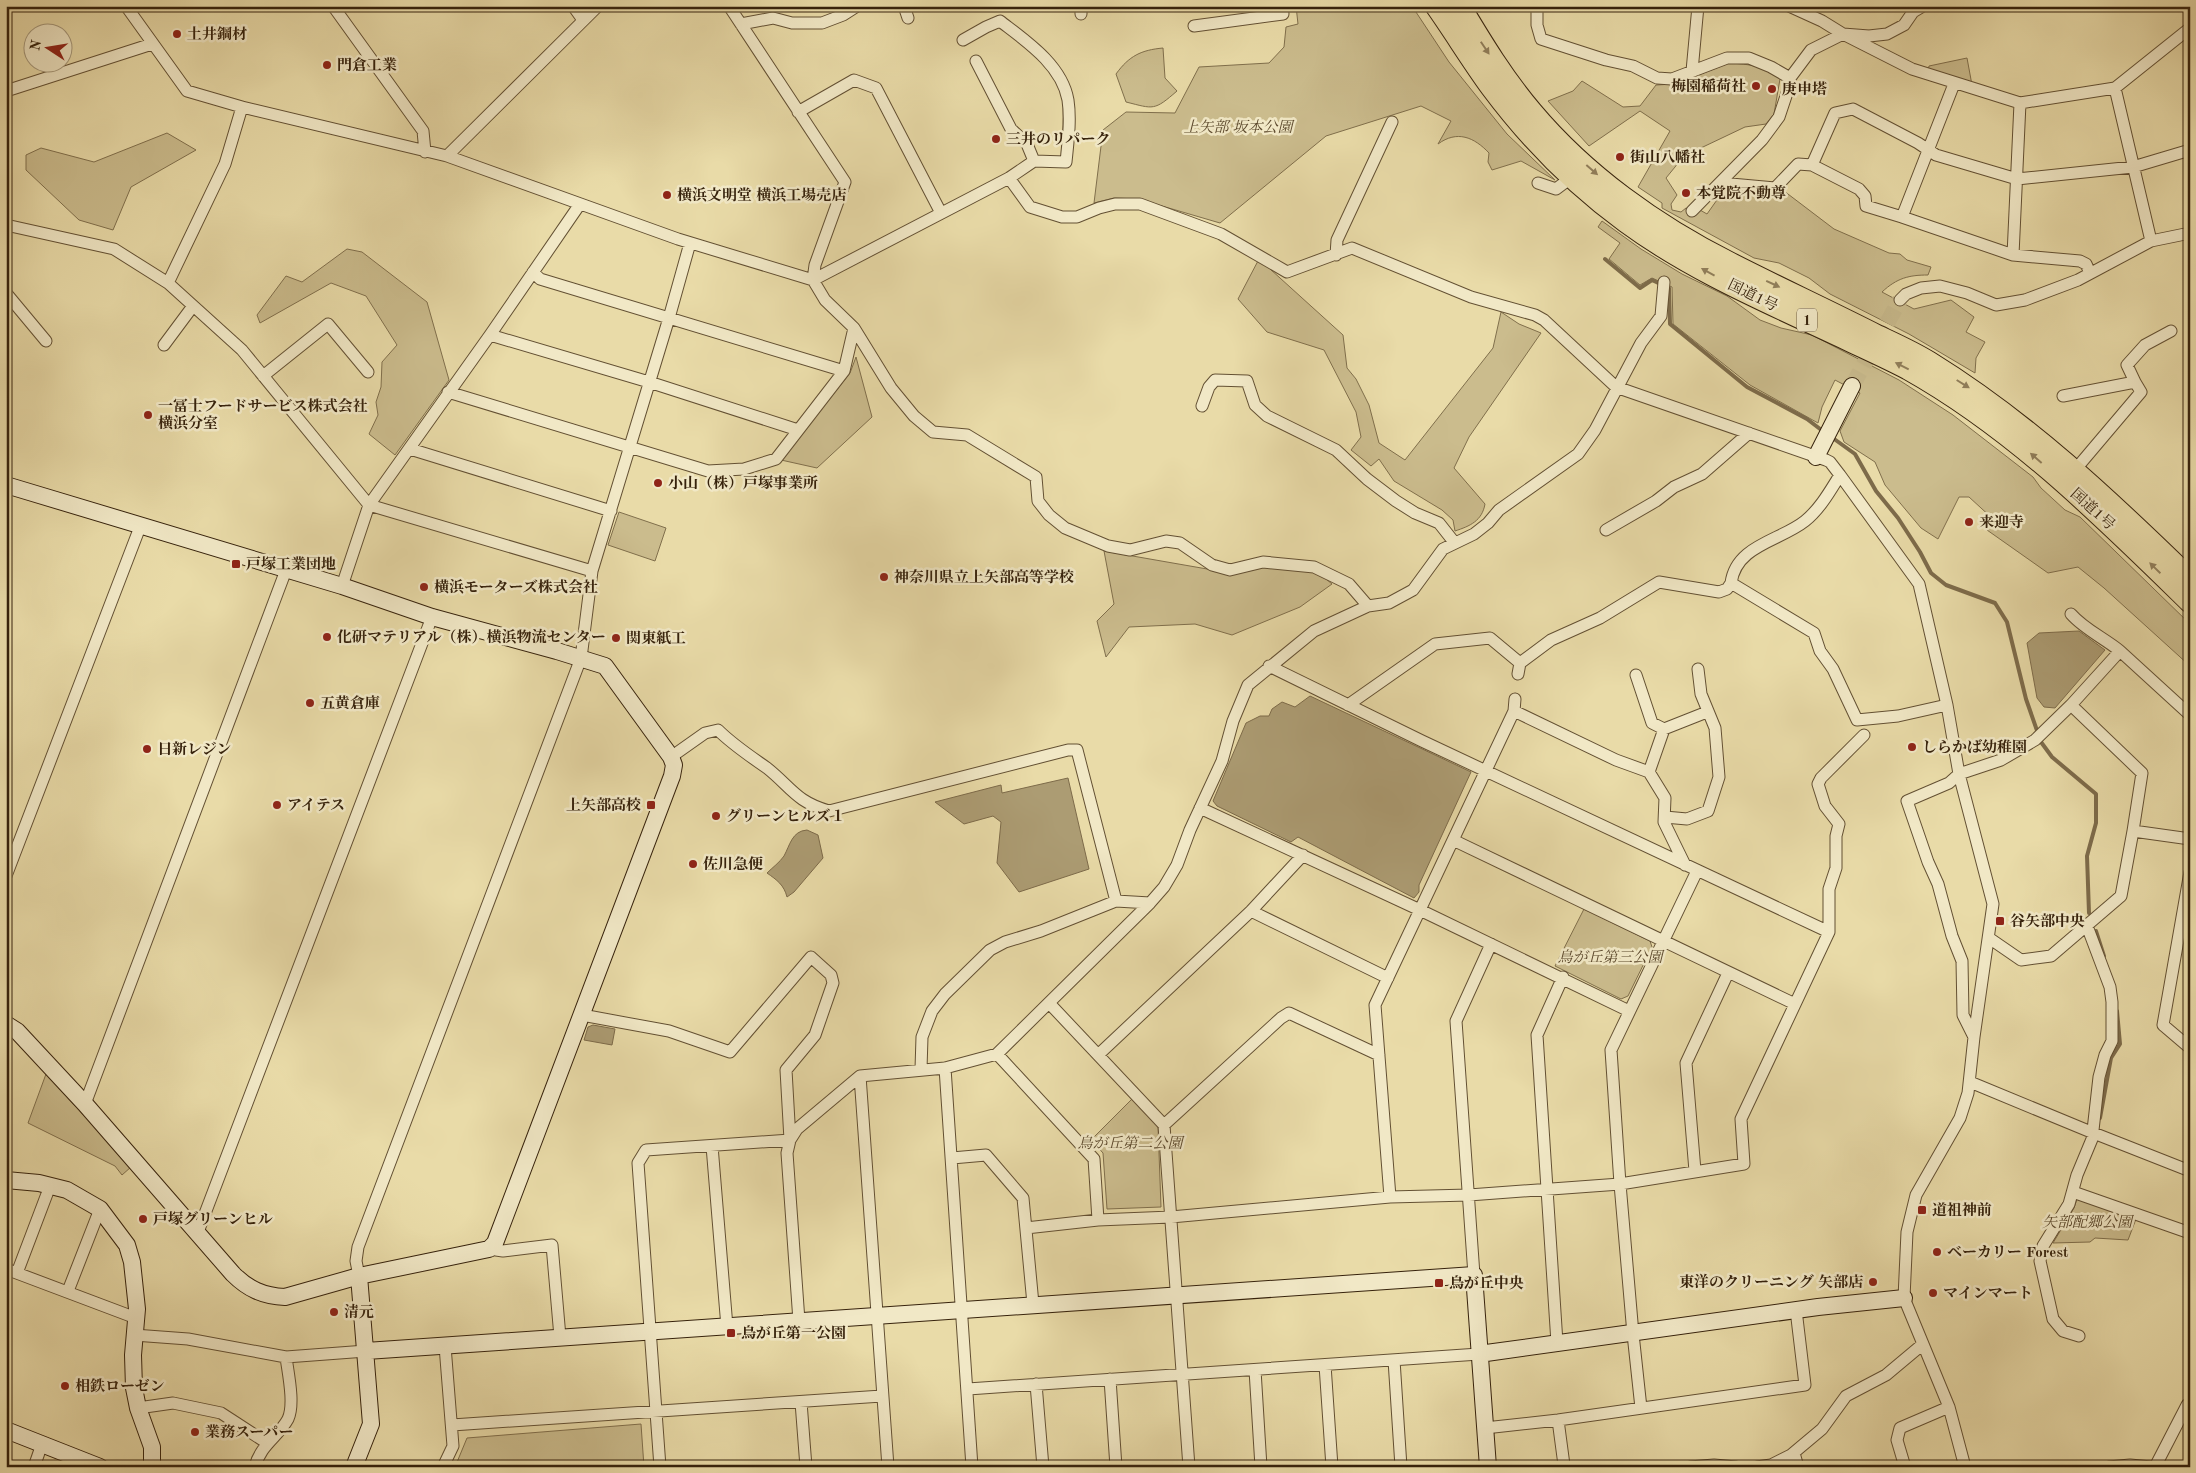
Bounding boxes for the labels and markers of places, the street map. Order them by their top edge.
place label: 土井鋼材 [187,26,247,43]
marker: 土井鋼材 [171,28,183,40]
place label: 門倉工業 [337,57,397,74]
marker: 門倉工業 [321,59,333,71]
place label: 梅園稲荷社 [1671,78,1746,95]
marker: 梅園稲荷社 [1750,80,1762,92]
place label: 庚申塔 [1782,81,1827,98]
marker: 庚申塔 [1766,83,1778,95]
place label: 三井のリパーク [1006,131,1111,148]
marker: 三井のリパーク [990,133,1002,145]
place label: 街山八幡社 [1630,149,1705,166]
marker: 街山八幡社 [1614,151,1626,163]
place label: 本覚院不動尊 [1696,184,1786,202]
place label: 横浜文明堂 横浜工場売店 [677,186,846,204]
marker: 本覚院不動尊 [1680,187,1692,199]
marker: 横浜文明堂 横浜工場売店 [661,189,673,201]
place label: 一冨士フードサービス株式会社 横浜分室 [158,398,368,432]
marker: 一冨士フードサービス株式会社 横浜分室 [142,409,154,421]
place label: 小山（株）戸塚事業所 [668,475,818,492]
marker: 小山（株）戸塚事業所 [652,477,664,489]
place label: 来迎寺 [1979,514,2024,531]
marker: 来迎寺 [1963,516,1975,528]
place label: 戸塚工業団地 [246,556,336,573]
marker: 戸塚工業団地 [230,558,242,570]
place label: 神奈川県立上矢部高等学校 [894,569,1074,586]
marker: 神奈川県立上矢部高等学校 [878,571,890,583]
place label: 横浜モーターズ株式会社 [434,578,598,596]
marker: 横浜モーターズ株式会社 [418,581,430,593]
place label: 化研マテリアル（株）横浜物流センター [337,628,606,646]
place label: 関東紙工 [626,630,686,647]
marker: 化研マテリアル（株）横浜物流センター [321,631,333,643]
marker: 関東紙工 [610,632,622,644]
place label: 五黄倉庫 [320,695,380,712]
marker: 五黄倉庫 [304,697,316,709]
place label: しらかば幼稚園 [1922,739,2027,756]
place label: 日新レジン [157,741,231,758]
marker: しらかば幼稚園 [1906,741,1918,753]
marker: 日新レジン [141,743,153,755]
place label: 上矢部高校 [566,797,641,814]
place label: アイテス [287,798,345,814]
marker: アイテス [271,799,283,811]
marker: 上矢部高校 [645,799,657,811]
place label: グリーンヒルズ１ [726,808,845,825]
marker: グリーンヒルズ１ [710,810,722,822]
place label: 佐川急便 [703,856,763,873]
marker: 佐川急便 [687,858,699,870]
place label: 谷矢部中央 [2010,913,2085,930]
marker: 谷矢部中央 [1994,915,2006,927]
place label: 道祖神前 [1932,1202,1992,1219]
marker: 道祖神前 [1916,1204,1928,1216]
place label: 戸塚グリーンヒル [153,1211,273,1228]
marker: 戸塚グリーンヒル [137,1213,149,1225]
place label: ベーカリー Forest [1947,1245,2069,1261]
marker: ベーカリー Forest [1931,1246,1943,1258]
place label: 東洋のクリーニング 矢部店 [1679,1273,1863,1291]
place label: 鳥が丘中央 [1449,1275,1524,1292]
marker: 東洋のクリーニング 矢部店 [1867,1276,1879,1288]
marker: 鳥が丘中央 [1433,1277,1445,1289]
place label: マインマート [1943,1286,2033,1302]
marker: マインマート [1927,1287,1939,1299]
place label: 清元 [344,1303,374,1321]
marker: 清元 [328,1306,340,1318]
place label: 鳥が丘第一公園 [741,1325,846,1342]
marker: 鳥が丘第一公園 [725,1327,737,1339]
place label: 相鉄ローゼン [75,1378,165,1395]
marker: 相鉄ローゼン [59,1380,71,1392]
place label: 業務スーパー [205,1424,294,1441]
marker: 業務スーパー [189,1426,201,1438]

